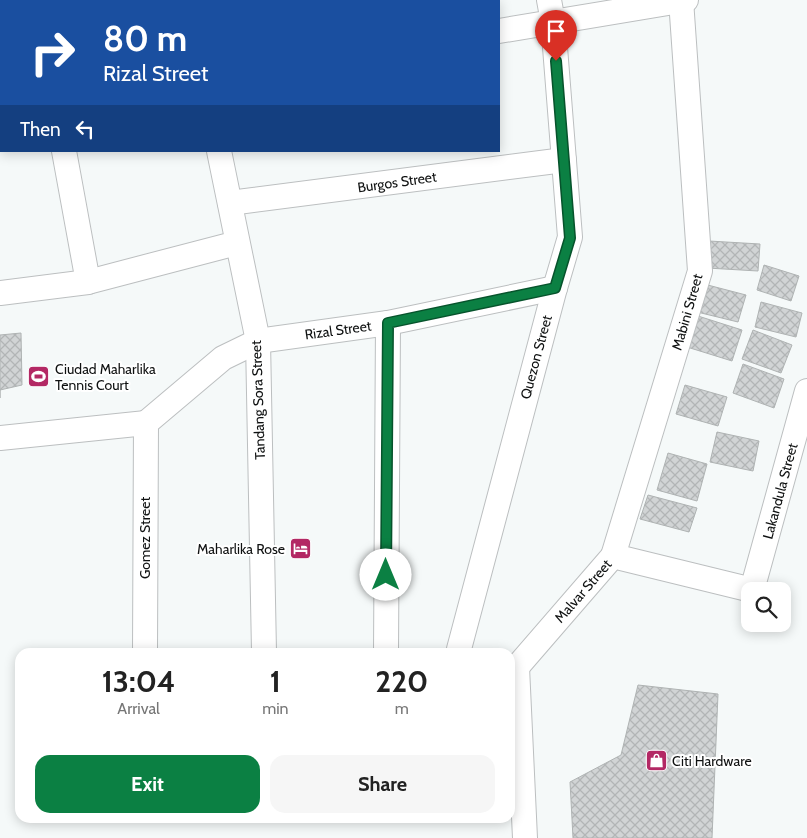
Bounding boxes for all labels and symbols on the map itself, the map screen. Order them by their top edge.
pin [535,10,577,61]
street label: Burgos Street [356,168,438,196]
street label: Mabini Street [668,271,707,352]
street label: Quezon Street [516,313,556,401]
street label: Rizal Street [304,316,373,344]
street label: Tandang Sora Street [247,340,269,460]
place label: Ciudad Maharlika Tennis Court [55,360,156,394]
sports icon: Ciudad Maharlika Tennis Court [27,365,51,389]
street label: Lakandula Street [759,441,802,541]
street label: Gomez Street [136,497,154,579]
hotel icon: Maharlika Rose [289,537,313,561]
place label: Maharlika Rose [197,540,285,558]
position arrow [359,548,411,600]
street label: Malvar Street [551,555,616,626]
shop icon: Citi Hardware [644,749,668,773]
place label: Citi Hardware [672,752,752,770]

